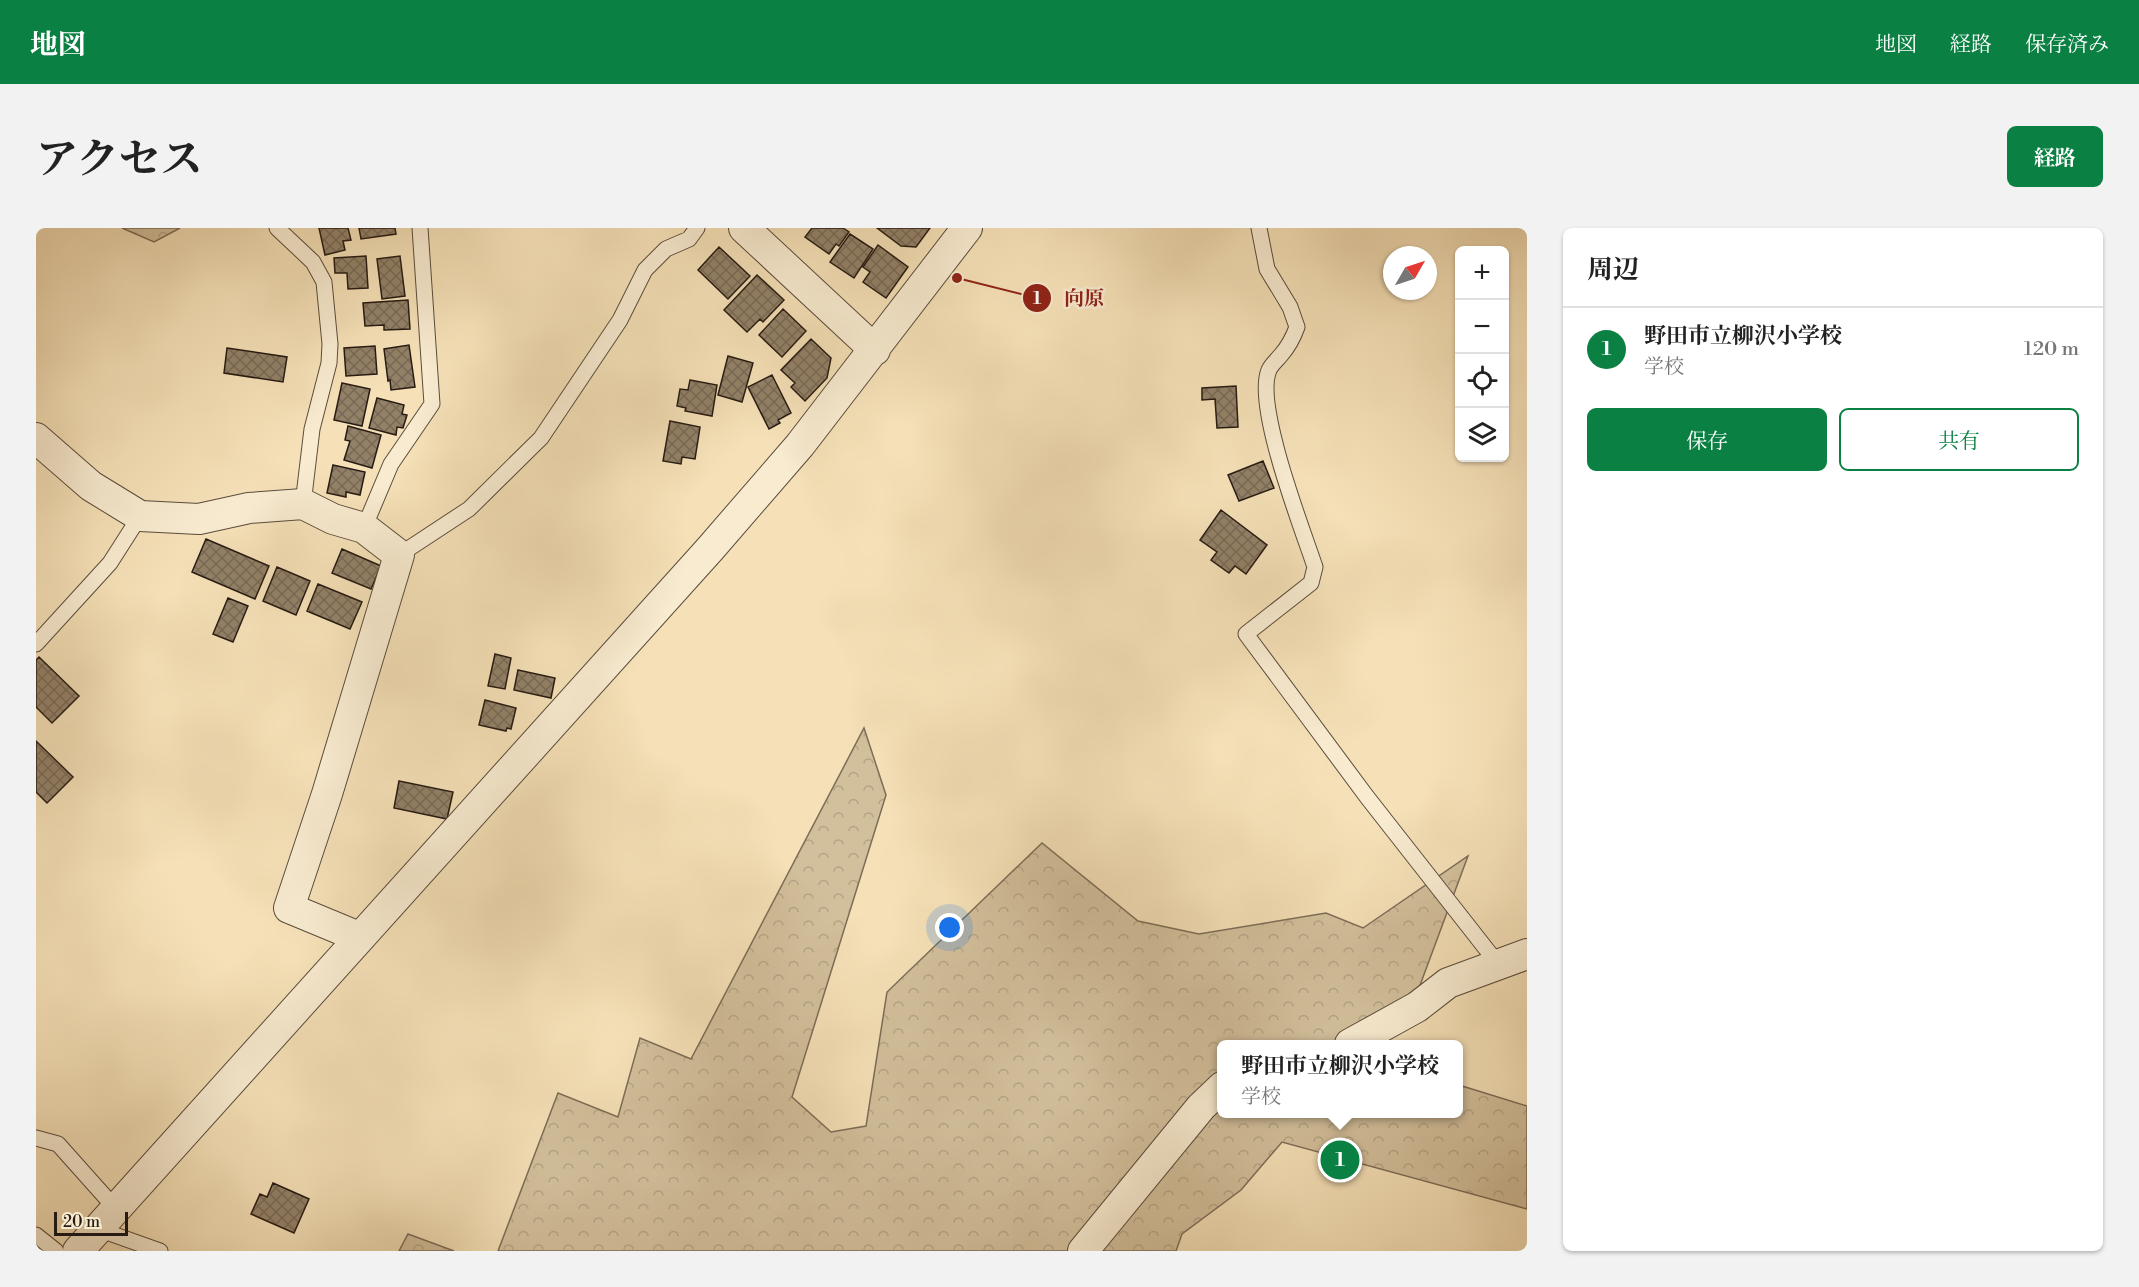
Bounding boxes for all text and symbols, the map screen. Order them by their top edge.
text: 地図 [30,28,86,63]
text: 地図 [1875,32,1917,58]
text: 経路 [1950,32,1992,58]
text: 保存済み [2025,32,2109,58]
button: 経路 [2007,126,2103,187]
text: アクセス [36,134,203,187]
north arrow [1383,246,1437,300]
map controls [1455,246,1509,462]
button: + [1455,246,1509,300]
text: 周辺 [1587,254,1639,286]
callout: 向原 [1022,279,1116,317]
text: 1 [1033,287,1042,310]
text: 向原 [1064,287,1104,312]
button: − [1455,300,1509,354]
text: 野田市立柳沢小学校 [1644,323,1842,350]
text: 1 [1602,337,1611,362]
text: 120 m [2024,337,2079,362]
button: locate [1455,354,1509,408]
text: 学校 [1644,355,1684,380]
button: layers [1455,408,1509,462]
button: 保存 [1587,408,1827,471]
button: 共有 [1839,408,2079,471]
your location [935,913,964,942]
popup [1217,1040,1463,1118]
text: 野田市立柳沢小学校 [1241,1053,1439,1080]
text: 学校 [1241,1085,1281,1110]
pin: 1 [1320,1138,1360,1182]
scale bar [54,1209,128,1236]
text: 20 m [63,1212,100,1232]

